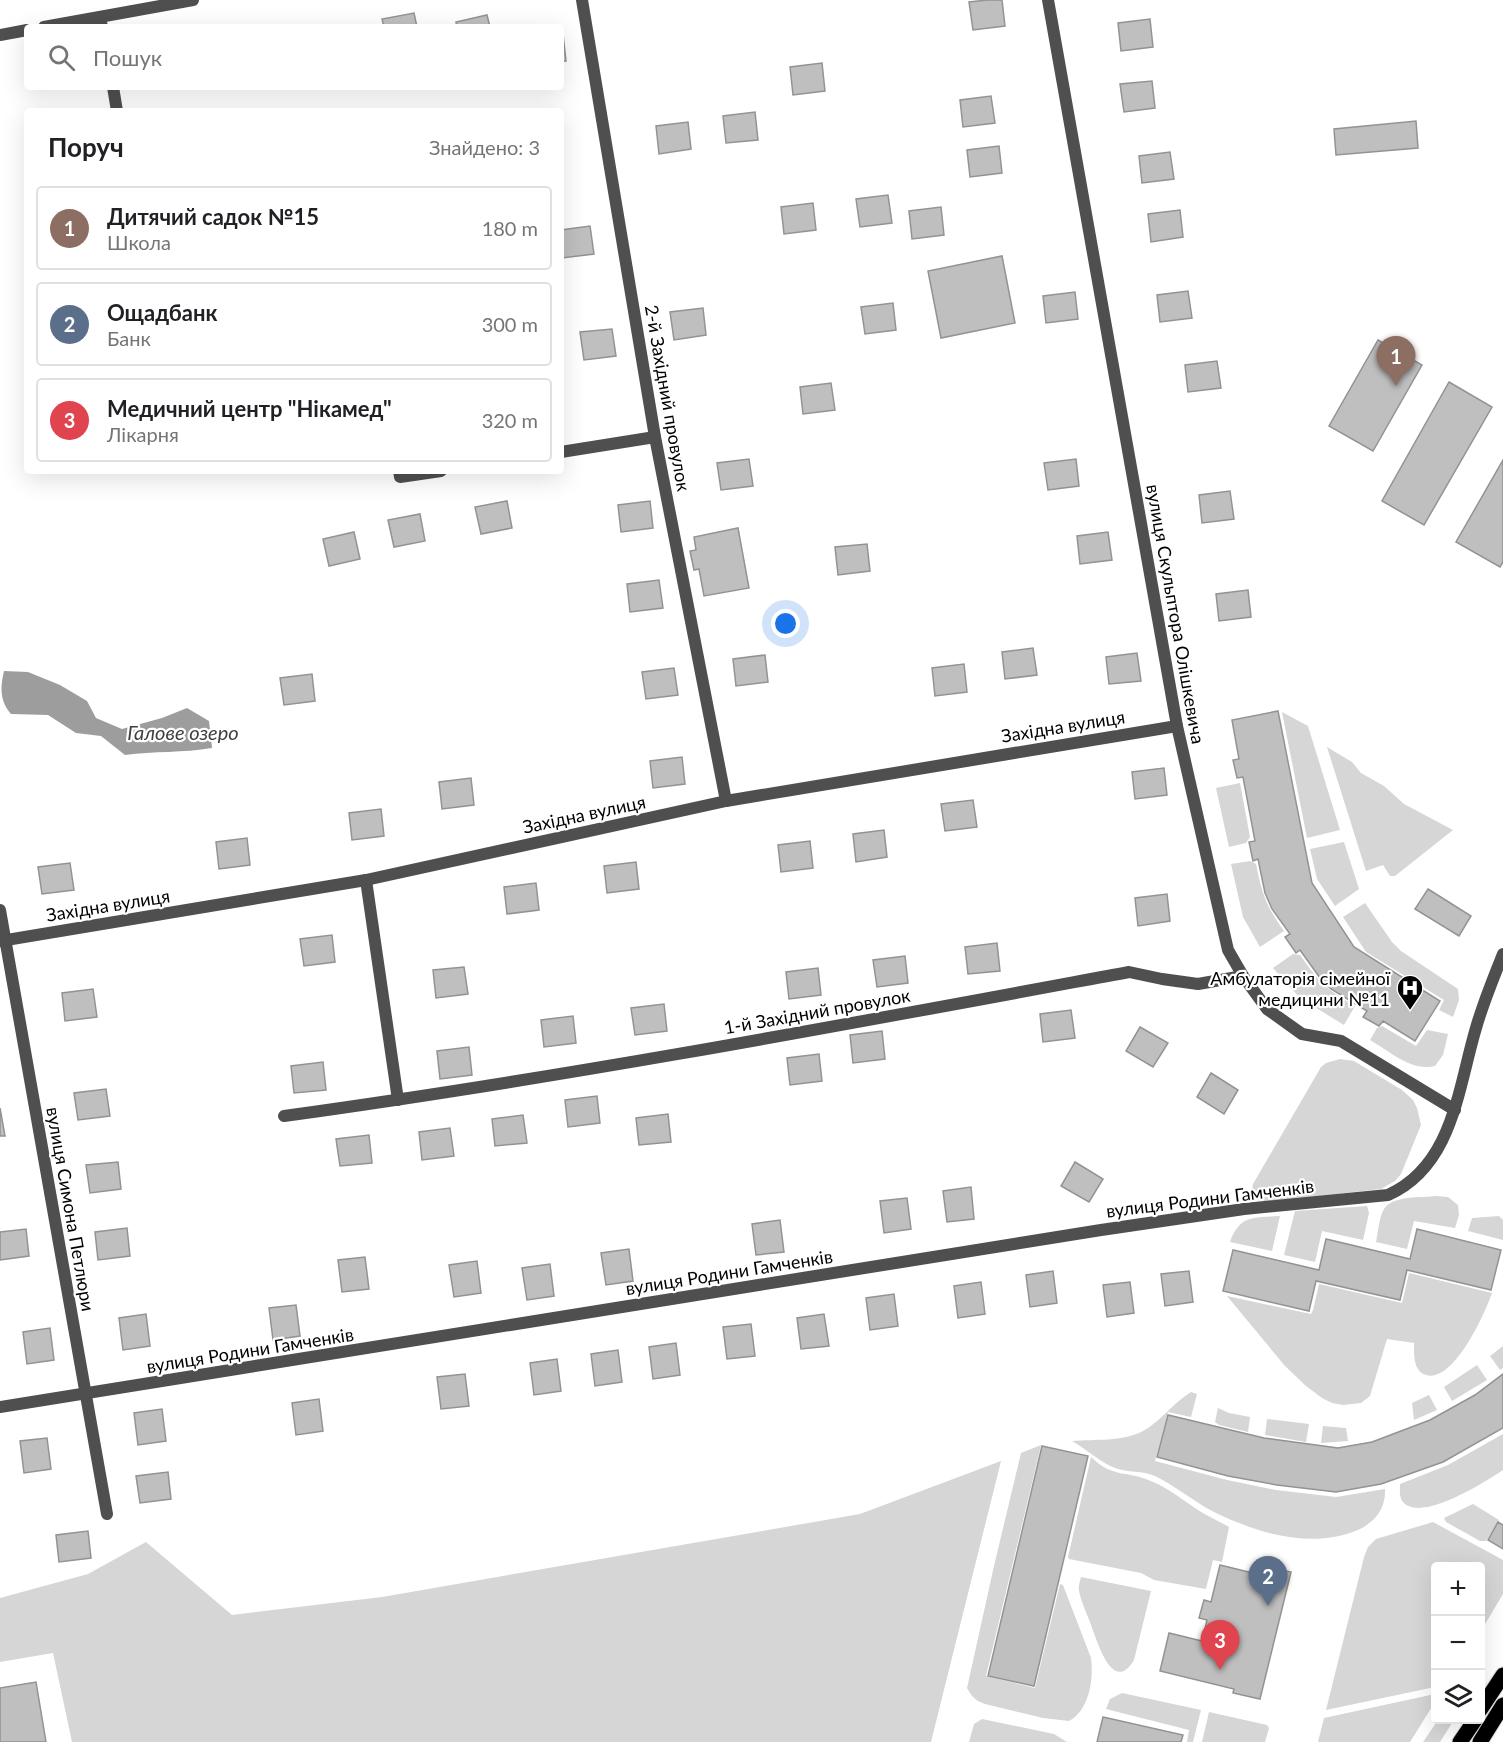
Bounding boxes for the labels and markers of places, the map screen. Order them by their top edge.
pin: 1 [1376,336,1416,386]
place label: Амбулаторія сімейної медицини №11 [1210,967,1391,1010]
hospital icon: Амбулаторія сімейної медицини №11 [1395,973,1425,1011]
pin: 2 [1248,1556,1288,1606]
pin: 3 [1200,1620,1240,1670]

